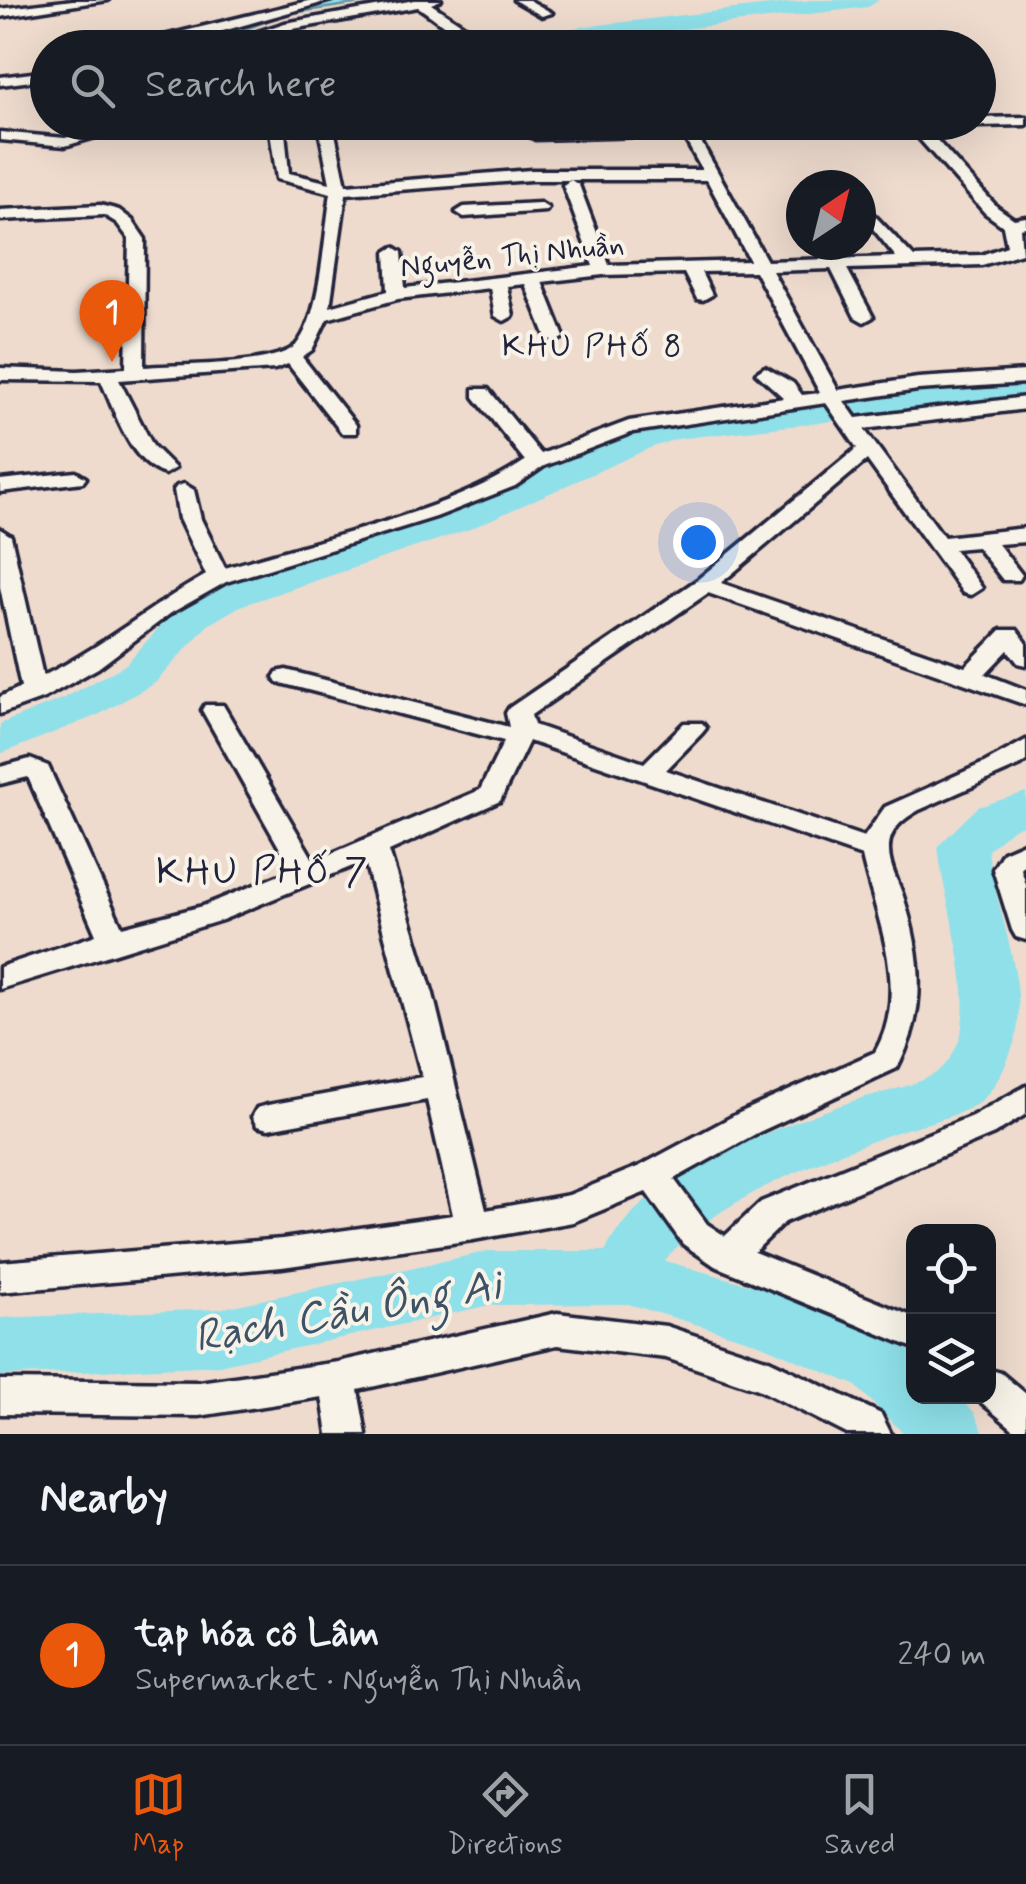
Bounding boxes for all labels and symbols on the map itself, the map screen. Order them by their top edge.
north arrow [786,170,876,260]
street label: Nguyễn Thị Nhuần [398,225,626,291]
pin: 1 [80,280,144,362]
district label: KHU PHỐ 8 [502,326,684,368]
your location [673,517,724,568]
district label: KHU PHỐ 7 [156,848,370,897]
water label: Rạch Cầu Ông Ai [189,1256,509,1373]

